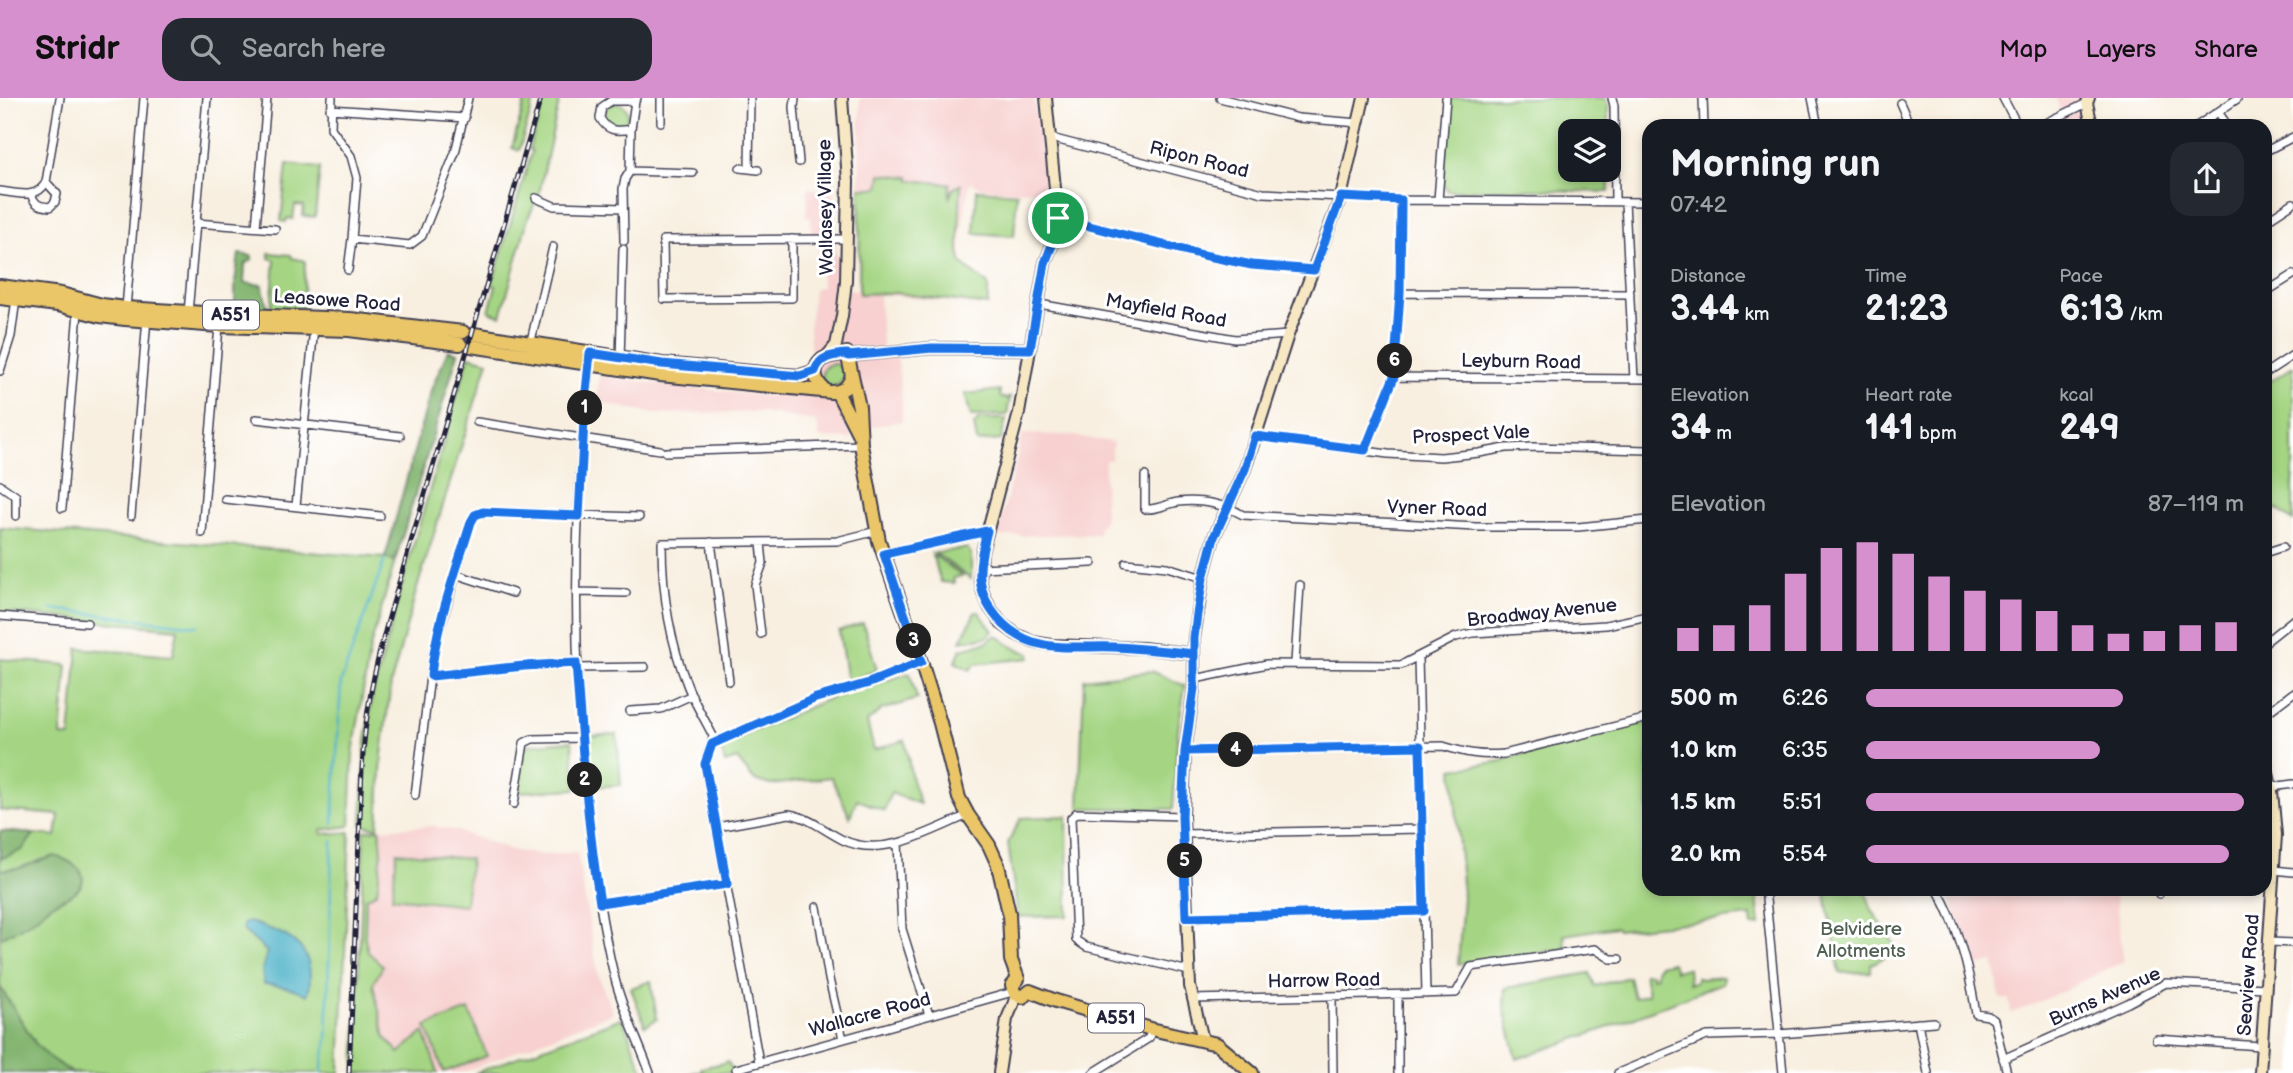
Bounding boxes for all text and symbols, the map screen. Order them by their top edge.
search box [162,18,652,81]
text: Stridr [35,29,120,69]
icon: search [186,30,224,68]
text: Search here [242,34,386,65]
text: Map [1999,35,2047,64]
text: Layers [2085,35,2156,64]
text: Share [2194,35,2258,64]
map controls [1558,119,1621,182]
button: layers [1558,119,1621,182]
street label: Ripon Road [1147,137,1251,183]
street label: Wallasey Village [813,139,839,275]
text: Morning run [1670,142,1881,187]
button: share [2170,142,2244,216]
pin [1028,188,1088,248]
text: 07:42 [1670,191,1727,219]
icon: arrive [1039,199,1077,237]
text: Distance [1670,265,1746,288]
text: Time [1865,265,1907,288]
text: Pace [2059,265,2103,288]
street label: Leasowe Road [273,285,401,317]
text: 3.44 [1670,288,1739,331]
text: 21:23 [1865,288,1949,331]
text: 6:13 [2059,288,2124,331]
street label: Mayfield Road [1104,289,1228,333]
road number: A551 [203,300,259,330]
text: km [1739,303,1770,326]
text: /km [2124,303,2163,326]
pin: 6 [1378,344,1412,378]
text: 6 [1389,349,1400,372]
street label: Leyburn Road [1461,349,1581,375]
text: Elevation [1670,384,1749,407]
text: Heart rate [1865,384,1952,407]
text: kcal [2059,384,2093,407]
pin: 1 [568,390,602,426]
text: 1 [581,396,589,419]
text: 34 [1670,407,1711,450]
text: 141 [1865,407,1914,450]
text: 249 [2059,407,2120,450]
street label: Prospect Vale [1412,420,1530,450]
text: m [1711,422,1732,445]
text: bpm [1914,422,1957,445]
text: Elevation [1670,490,1766,518]
text: 87–119 m [2148,490,2244,518]
street label: Vyner Road [1387,496,1487,522]
street label: Broadway Avenue [1466,594,1618,632]
pin: 3 [897,624,932,658]
text: 3 [908,629,919,652]
text: 500 m [1670,684,1738,712]
text: 6:26 [1782,684,1828,712]
pin: 4 [1218,732,1254,768]
text: 1.0 km [1670,736,1737,764]
text: 6:35 [1782,736,1828,764]
text: 4 [1230,738,1241,761]
pin: 2 [568,762,602,798]
text: 2 [579,768,590,791]
text: 1.5 km [1670,788,1736,816]
text: 5:51 [1782,788,1822,816]
text: 2.0 km [1670,840,1741,868]
text: 5:54 [1782,840,1827,868]
pin: 5 [1168,844,1202,878]
text: 5 [1179,849,1190,872]
street label: Seaview Road [2233,913,2265,1037]
park label: Belvidere Allotments [1816,918,1906,963]
street label: Burns Avenue [2046,962,2164,1032]
street label: Harrow Road [1268,969,1380,993]
street label: Wallacre Road [807,988,933,1042]
road number: A551 [1088,1003,1144,1032]

